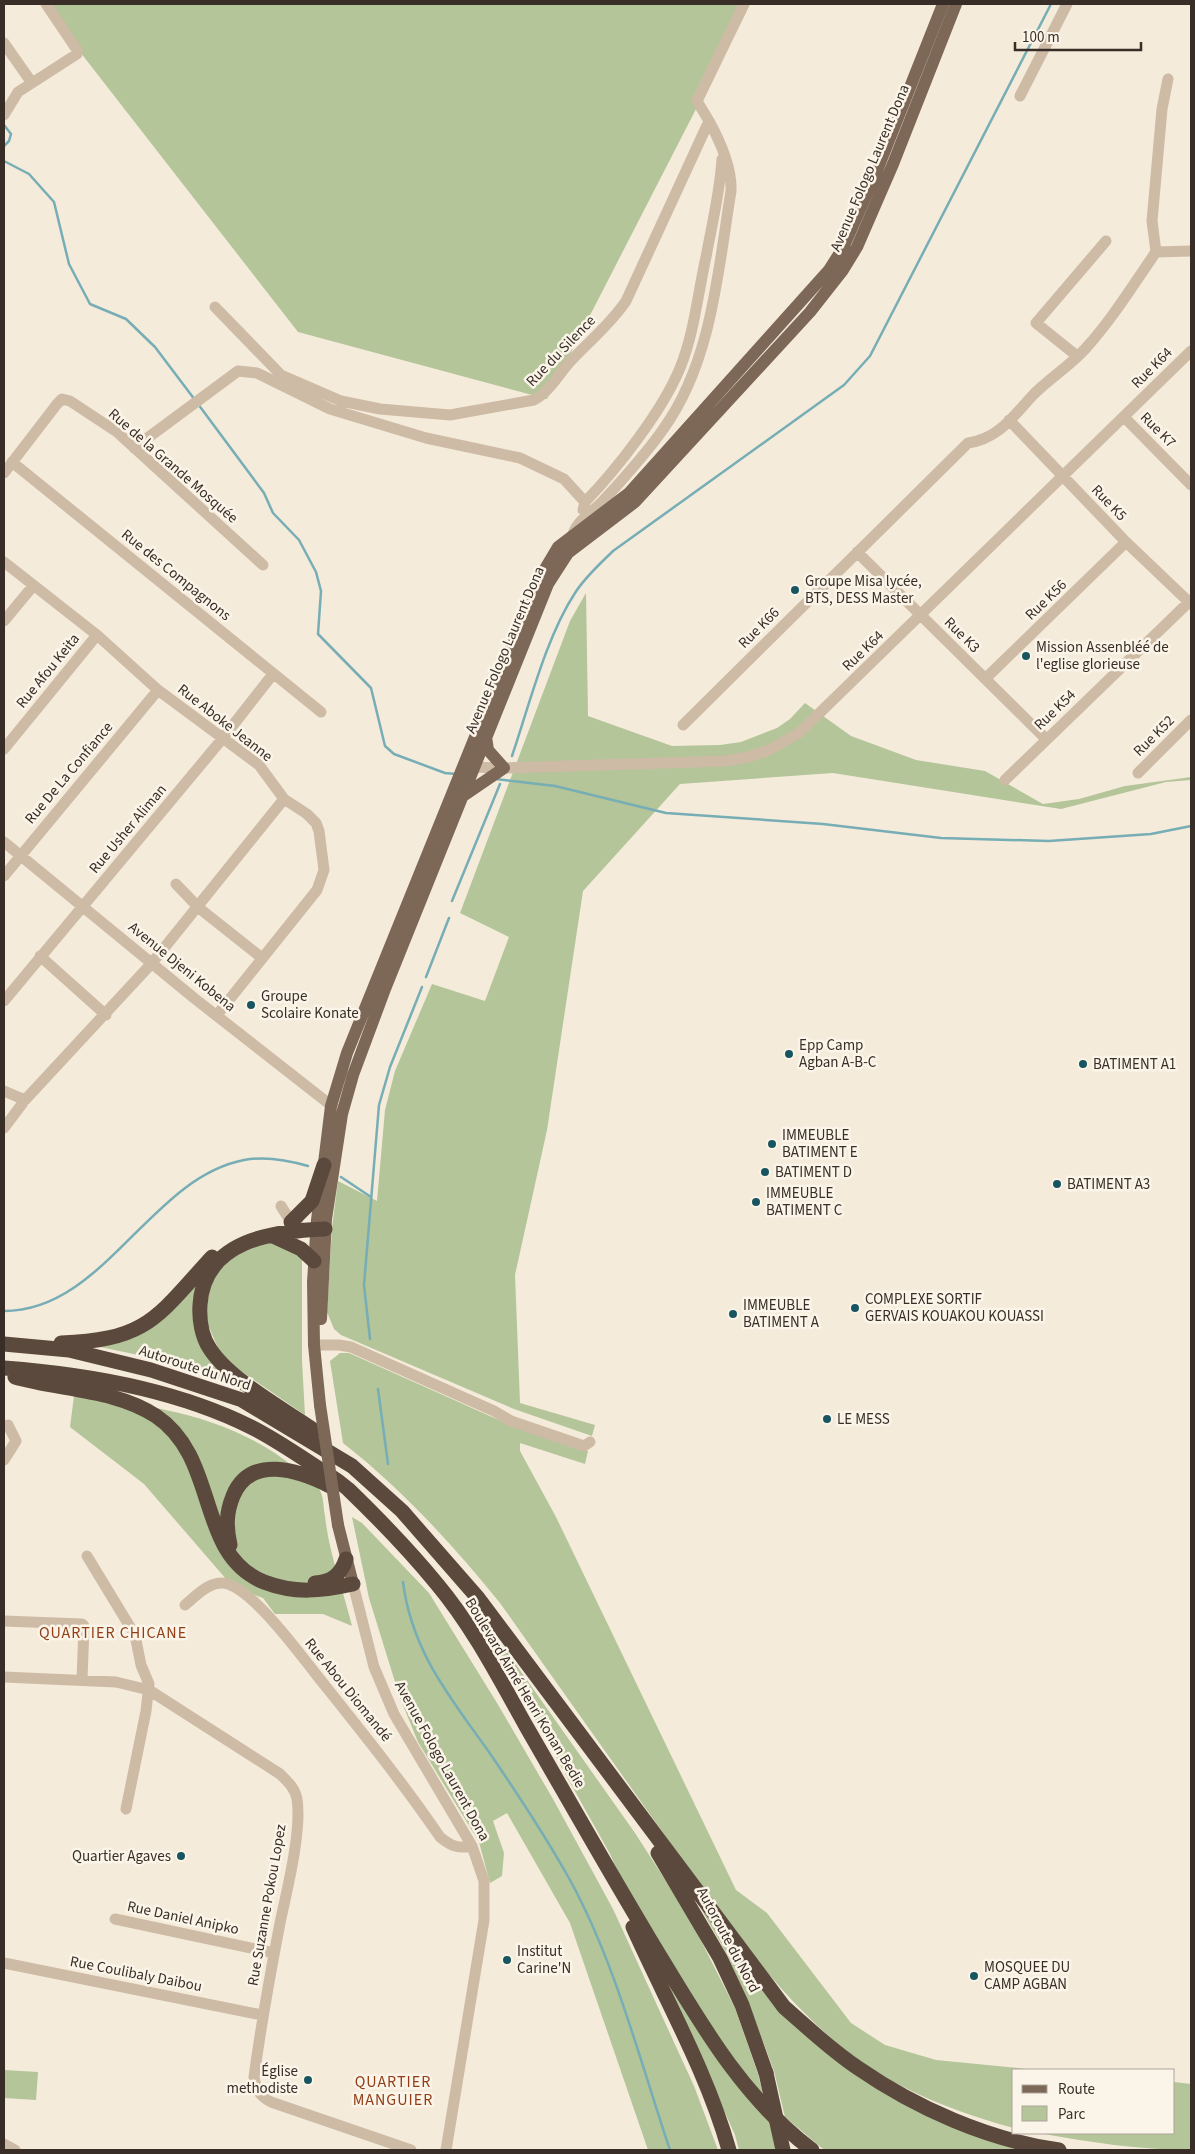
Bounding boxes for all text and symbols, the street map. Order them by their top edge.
scale bar [1015,20,1141,52]
text: 100 m [1022,27,1060,48]
street label: Avenue Fologo Laurent Dona [825,81,915,255]
street label: Rue du Silence [522,311,600,391]
street label: Rue K64 [1127,342,1178,393]
street label: Rue de la Grande Mosquée [104,404,242,528]
street label: Rue K7 [1135,407,1181,453]
street label: Rue K5 [1086,480,1132,526]
street label: Rue des Compagnons [117,524,235,626]
street label: Avenue Fologo Laurent Dona [460,563,550,737]
place label: Groupe Misa lycée, BTS, DESS Master [805,571,922,609]
street label: Rue K56 [1020,575,1072,625]
marker: Groupe Misa lycée, BTS, DESS Master [789,584,801,596]
street label: Rue K66 [734,603,784,653]
street label: Rue K3 [939,612,985,658]
street label: Rue K64 [837,625,889,676]
street label: Rue Afou Keita [11,629,85,713]
place label: Mission Assenbléé de l'eglise glorieuse [1036,637,1169,675]
marker: Mission Assenbléé de l'eglise glorieuse [1020,650,1032,662]
street label: Rue Aboke Jeanne [173,679,277,767]
street label: Rue K54 [1029,684,1081,735]
street label: Rue K52 [1129,711,1179,761]
street label: Rue De La Confiance [20,717,118,829]
street label: Rue Usher Aliman [84,780,172,878]
street label: Avenue Djeni Kobena [124,917,240,1017]
place label: Groupe Scolaire Konate [261,986,359,1024]
marker: Groupe Scolaire Konate [245,999,257,1011]
place label: Epp Camp Agban A-B-C [799,1035,877,1073]
marker: Epp Camp Agban A-B-C [783,1048,795,1060]
place label: BATIMENT A1 [1093,1054,1176,1075]
marker: BATIMENT A1 [1077,1058,1089,1070]
place label: IMMEUBLE BATIMENT E [782,1125,858,1163]
marker: IMMEUBLE BATIMENT E [766,1138,778,1150]
place label: BATIMENT D [775,1162,852,1183]
marker: BATIMENT D [759,1166,771,1178]
place label: BATIMENT A3 [1067,1174,1150,1195]
marker: BATIMENT A3 [1051,1178,1063,1190]
place label: IMMEUBLE BATIMENT C [766,1183,843,1221]
marker: IMMEUBLE BATIMENT C [750,1196,762,1208]
place label: COMPLEXE SORTIF GERVAIS KOUAKOU KOUASSI [865,1289,1044,1327]
place label: IMMEUBLE BATIMENT A [743,1295,820,1333]
marker: COMPLEXE SORTIF GERVAIS KOUAKOU KOUASSI [849,1302,861,1314]
marker: IMMEUBLE BATIMENT A [727,1308,739,1320]
street label: Autoroute du Nord [136,1340,254,1396]
place label: LE MESS [837,1409,890,1430]
marker: LE MESS [821,1413,833,1425]
street label: Boulevard Aimé Henri Konan Bedie [460,1594,590,1792]
district label: QUARTIER CHICANE [39,1622,187,1644]
street label: Rue Abou Diomandé [300,1634,396,1746]
street label: Avenue Fologo Laurent Dona [389,1677,495,1845]
street label: Rue Suzanne Pokou Lopez [242,1822,292,1988]
place label: Quartier Agaves [72,1846,171,1867]
marker: Quartier Agaves [175,1850,187,1862]
street label: Autoroute du Nord [691,1884,765,1996]
street label: Rue Daniel Anipko [125,1896,241,1940]
place label: Institut Carine'N [517,1941,571,1979]
street label: Rue Coulibaly Daibou [68,1951,204,1997]
marker: Institut Carine'N [501,1954,513,1966]
place label: MOSQUEE DU CAMP AGBAN [984,1957,1070,1995]
marker: MOSQUEE DU CAMP AGBAN [968,1970,980,1982]
place label: Église methodiste [227,2061,298,2099]
legend [1012,2069,1175,2134]
district label: QUARTIER MANGUIER [353,2071,433,2111]
marker: Église methodiste [302,2074,314,2086]
text: Route [1058,2079,1095,2100]
text: Parc [1058,2104,1085,2125]

